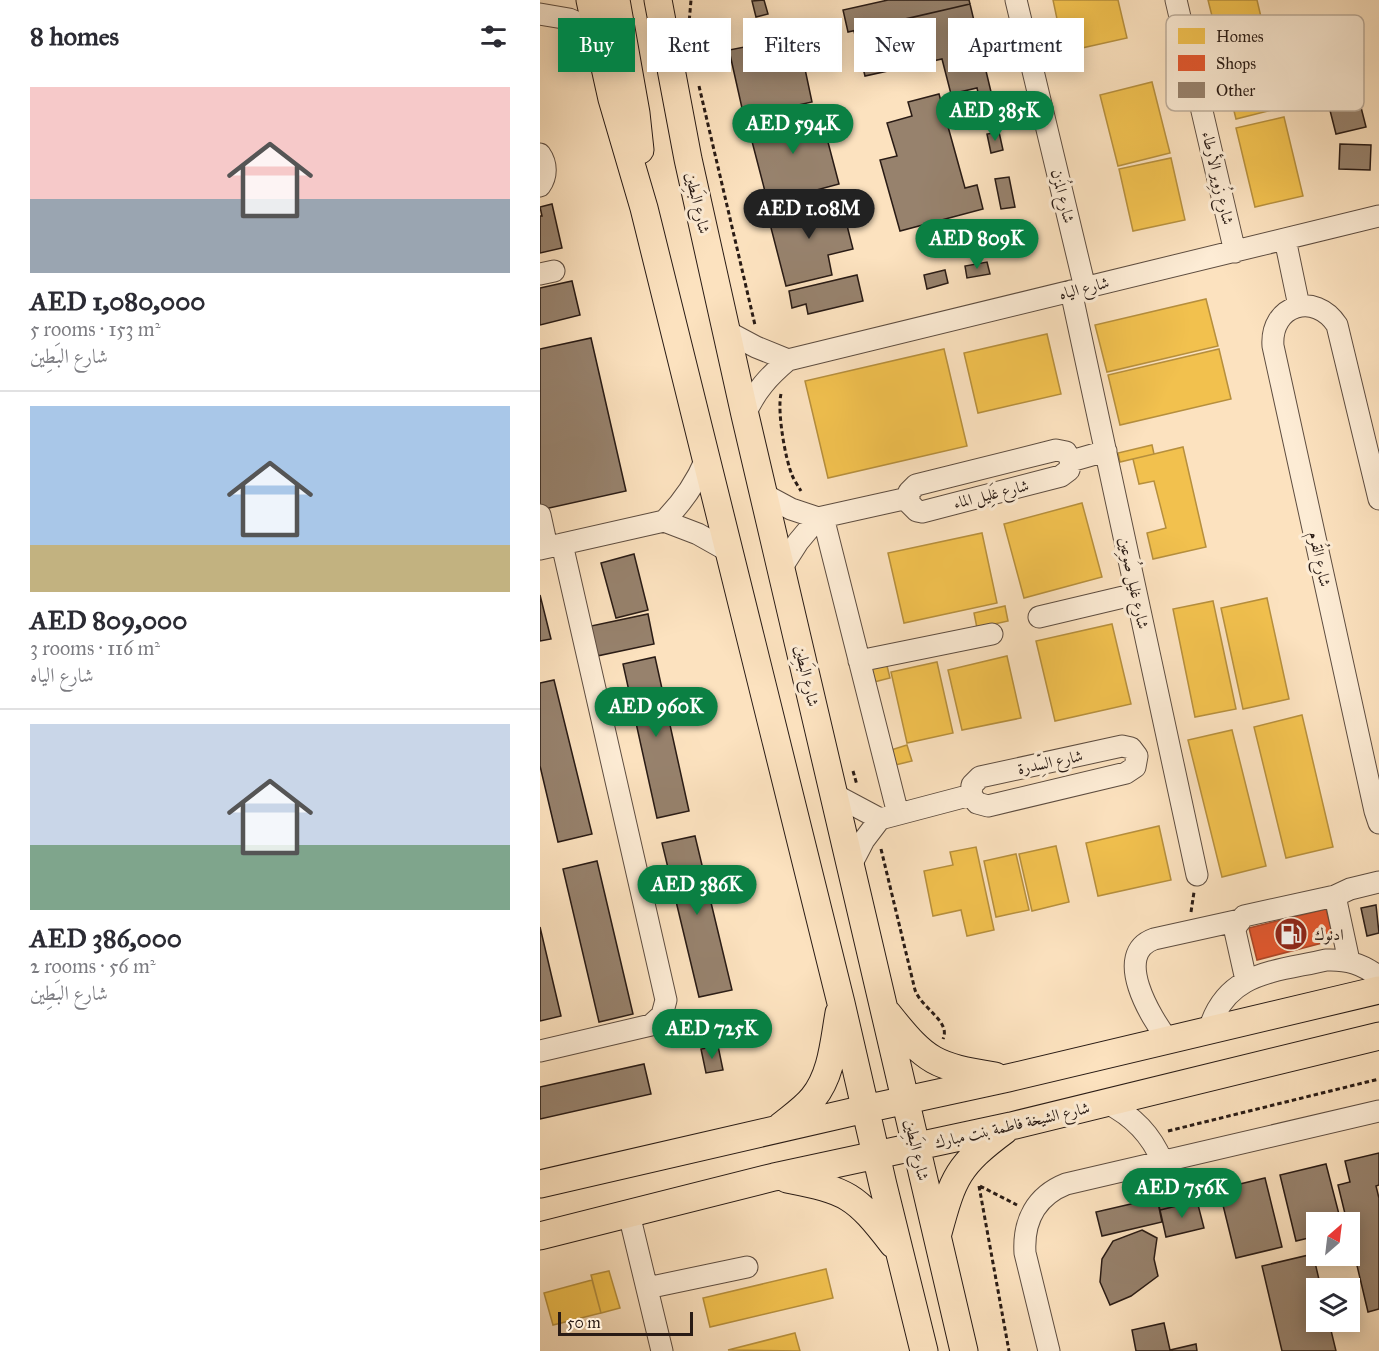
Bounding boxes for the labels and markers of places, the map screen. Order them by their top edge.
pin: AED 385K [933,91,1057,142]
pin: AED 594K [731,104,855,155]
pin: AED 1.08M [740,189,878,240]
pin: AED 809K [915,219,1039,270]
pin: AED 960K [594,687,718,738]
pin: AED 386K [635,865,759,916]
fuel station icon: ادنوك [1273,916,1309,952]
place label: ادنوك [1314,925,1344,945]
pin: AED 725K [650,1009,774,1060]
pin: AED 756K [1120,1168,1244,1219]

